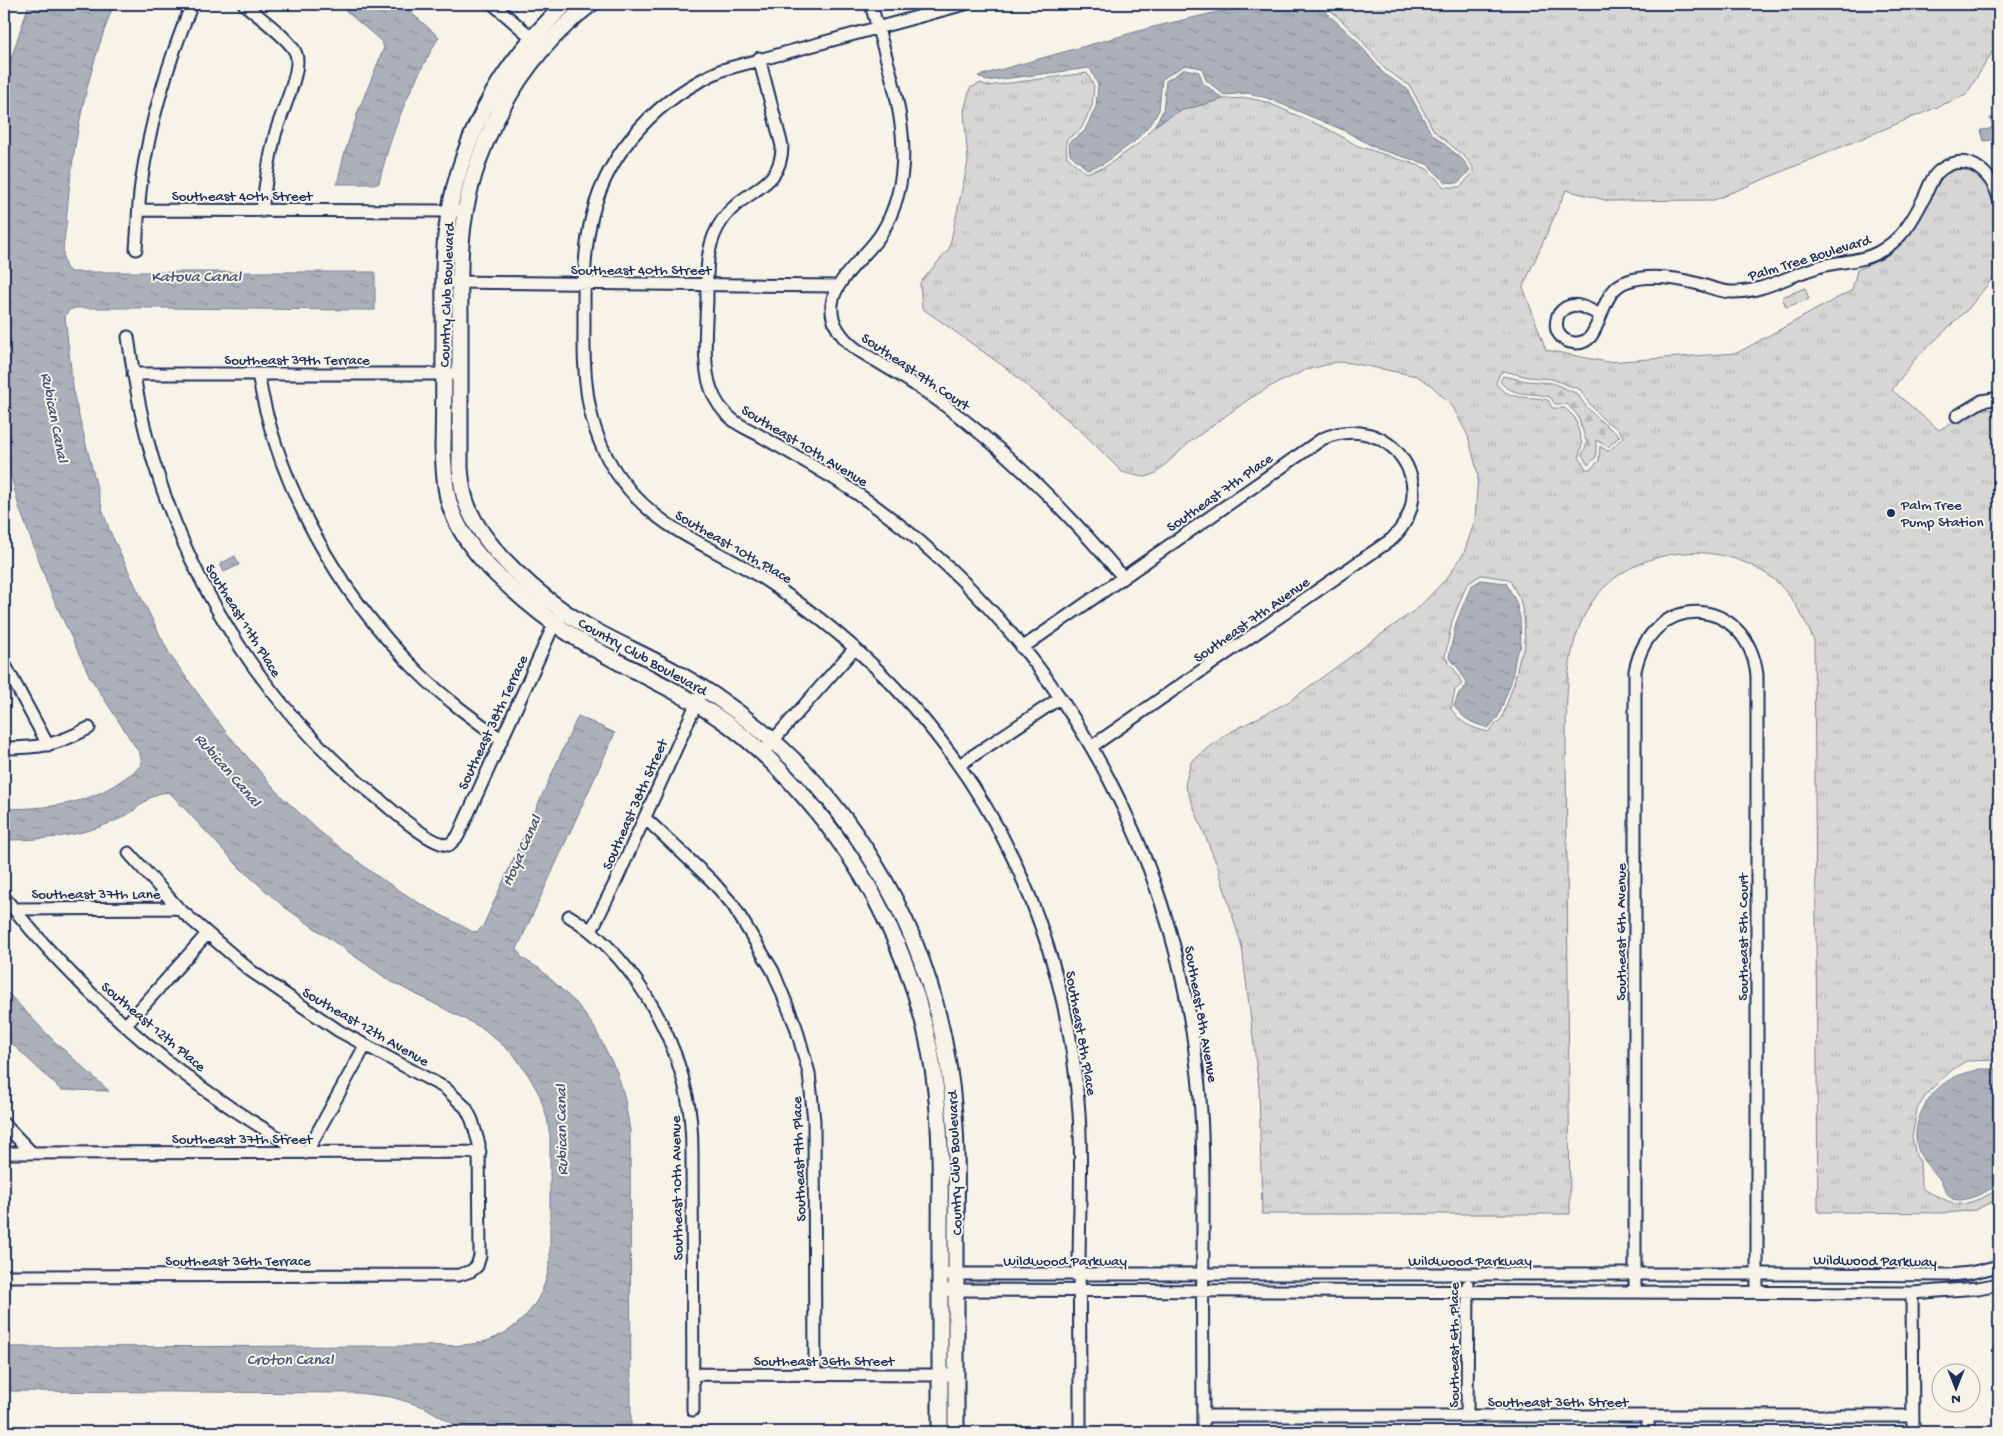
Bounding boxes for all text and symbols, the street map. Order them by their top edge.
street label: Southeast 40th Street [172,188,314,206]
street label: Country Club Boulevard [436,221,460,368]
street label: Palm Tree Boulevard [1745,231,1874,286]
street label: Southeast 40th Street [571,262,713,280]
water label: Katova Canal [151,269,242,288]
street label: Southeast 9th Court [857,330,974,417]
street label: Southeast 39th Terrace [224,352,370,370]
water label: Rubican Canal [35,371,71,466]
street label: Southeast 10th Avenue [737,402,871,492]
street label: Southeast 7th Place [1164,450,1277,537]
place label: Palm Tree Pump Station [1900,497,1984,532]
street label: Southeast 10th Place [671,507,795,589]
marker: Palm Tree Pump Station [1885,507,1897,519]
street label: Southeast 11th Place [200,561,284,681]
street label: Southeast 7th Avenue [1191,574,1314,668]
street label: Country Club Boulevard [574,615,711,701]
street label: Southeast 38th Terrace [455,653,533,793]
water label: Rubican Canal [189,731,264,813]
street label: Southeast 38th Street [599,735,673,873]
water label: Hoya Canal [499,812,548,890]
street label: Southeast 6th Avenue [1613,863,1631,1001]
street label: Southeast 5th Court [1735,872,1753,1001]
street label: Southeast 37th Lane [31,886,161,904]
street label: Southeast 8th Avenue [1179,945,1221,1084]
street label: Southeast 8th Place [1060,970,1100,1097]
street label: Southeast 12th Place [97,978,209,1077]
street label: Southeast 12th Avenue [298,984,432,1072]
water label: Rubican Canal [553,1083,574,1176]
street label: Country Club Boulevard [944,1089,968,1236]
street label: Southeast 9th Place [789,1096,811,1222]
street label: Southeast 10th Avenue [668,1115,688,1260]
street label: Southeast 37th Street [172,1131,314,1149]
street label: Wildwood Parkway [1813,1252,1938,1272]
street label: Southeast 36th Terrace [165,1253,311,1271]
street label: Wildwood Parkway [1003,1253,1127,1271]
street label: Wildwood Parkway [1408,1253,1532,1271]
street label: Southeast 6th Place [1446,1282,1464,1408]
water label: Croton Canal [247,1352,335,1371]
street label: Southeast 36th Street [754,1353,896,1371]
north arrow [1930,1364,1980,1414]
text: N [1951,1390,1961,1407]
street label: Southeast 36th Street [1488,1394,1630,1412]

